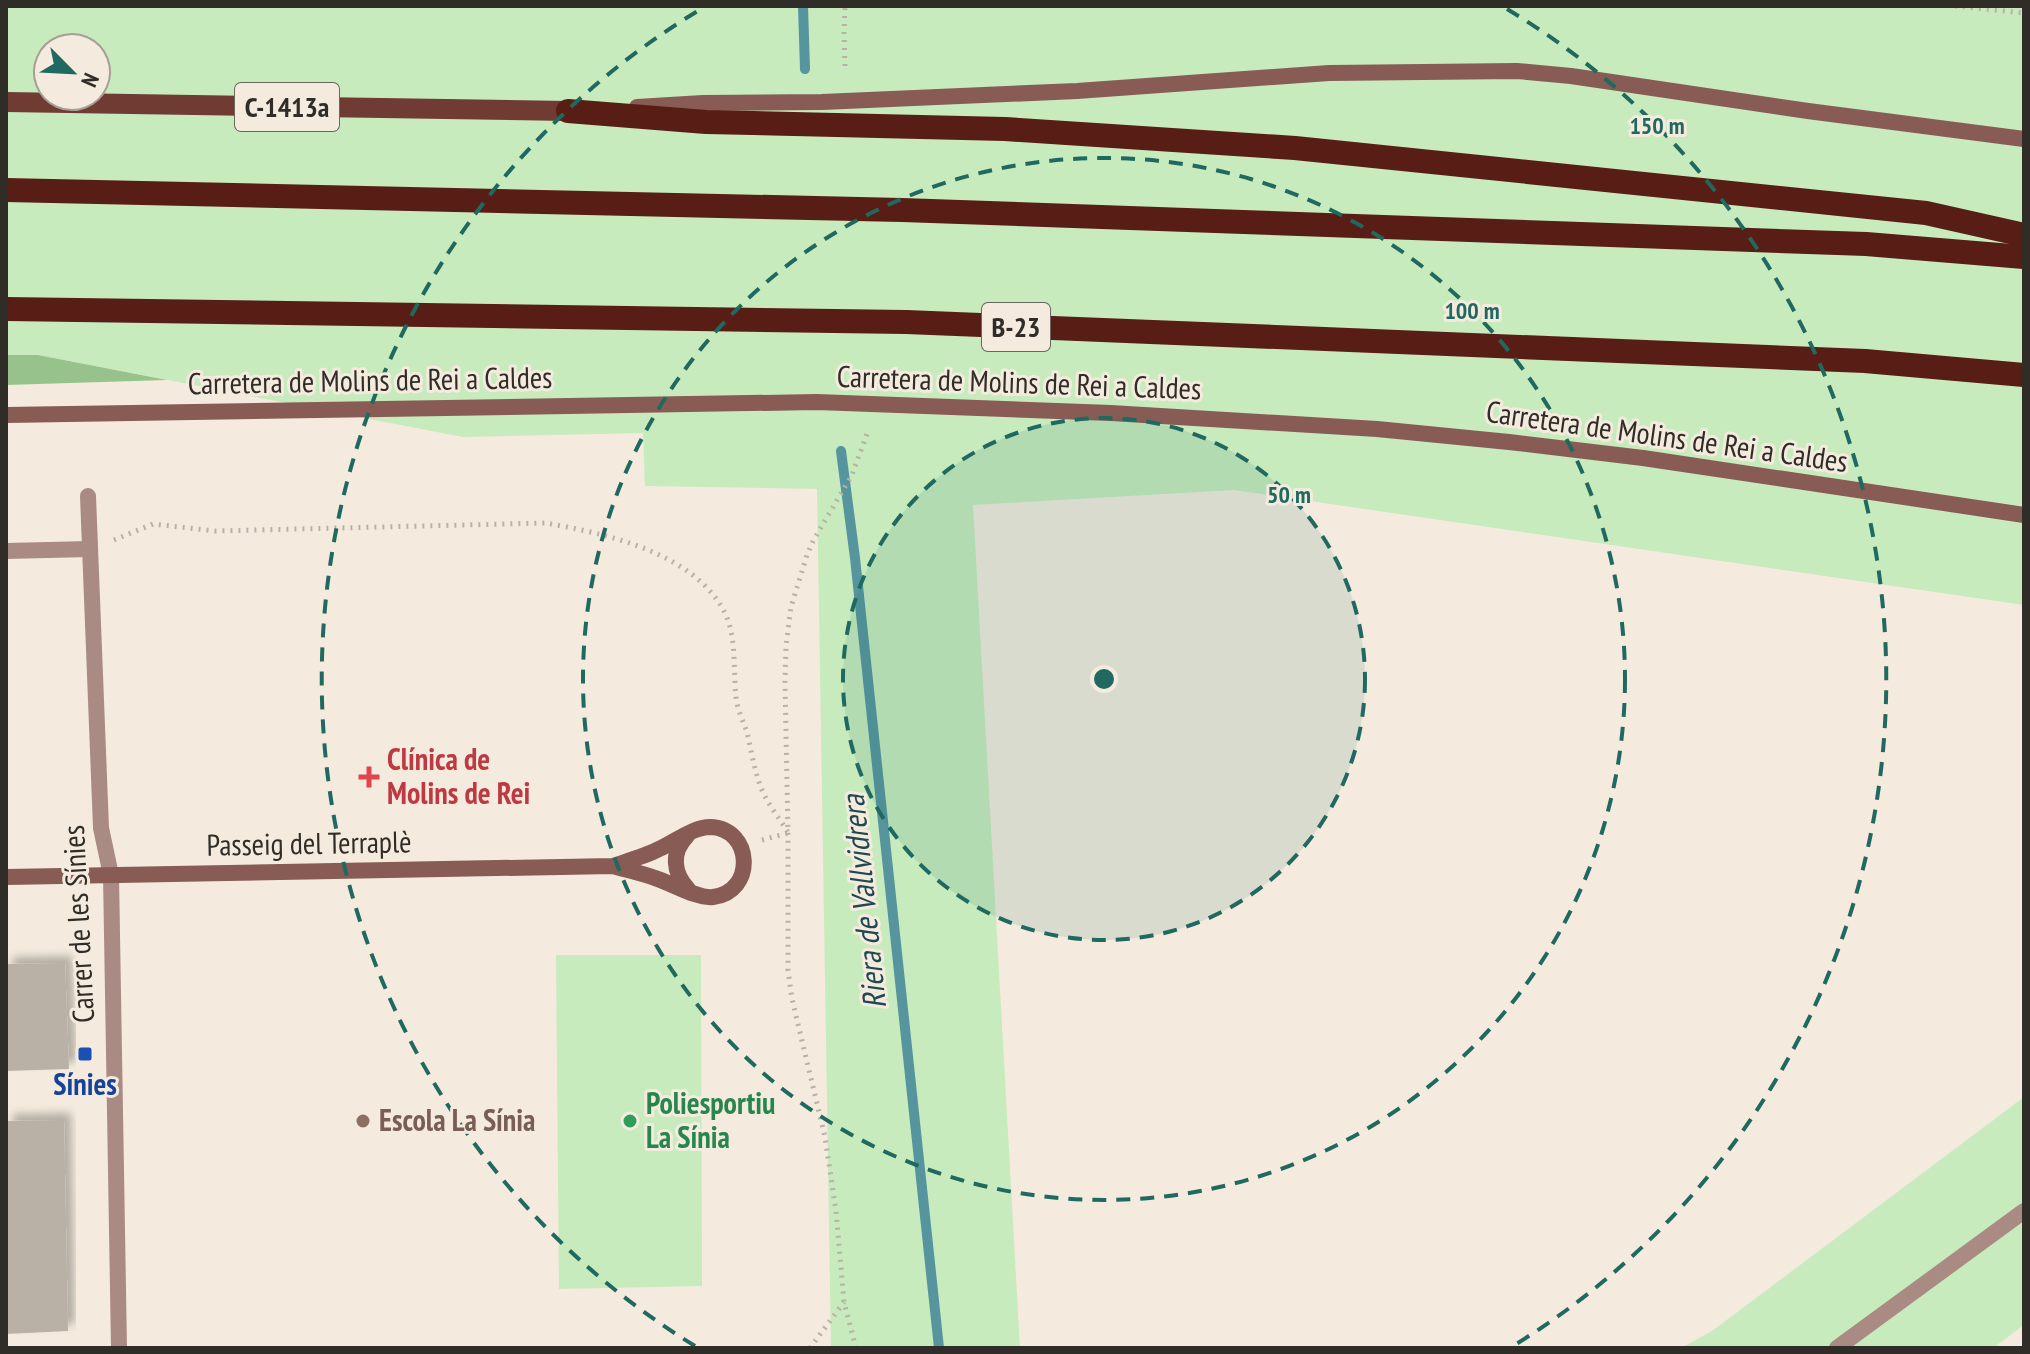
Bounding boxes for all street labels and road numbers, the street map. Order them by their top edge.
road number: C-1413a [235,83,339,131]
road number: B-23 [982,303,1050,351]
street label: Carretera de Molins de Rei a Caldes [836,356,1202,407]
street label: Carretera de Molins de Rei a Caldes [187,357,553,402]
street label: Carretera de Molins de Rei a Caldes [1484,391,1850,480]
street label: Passeig del Terraplè [206,821,412,864]
street label: Carrer de les Sínies [53,824,102,1024]

